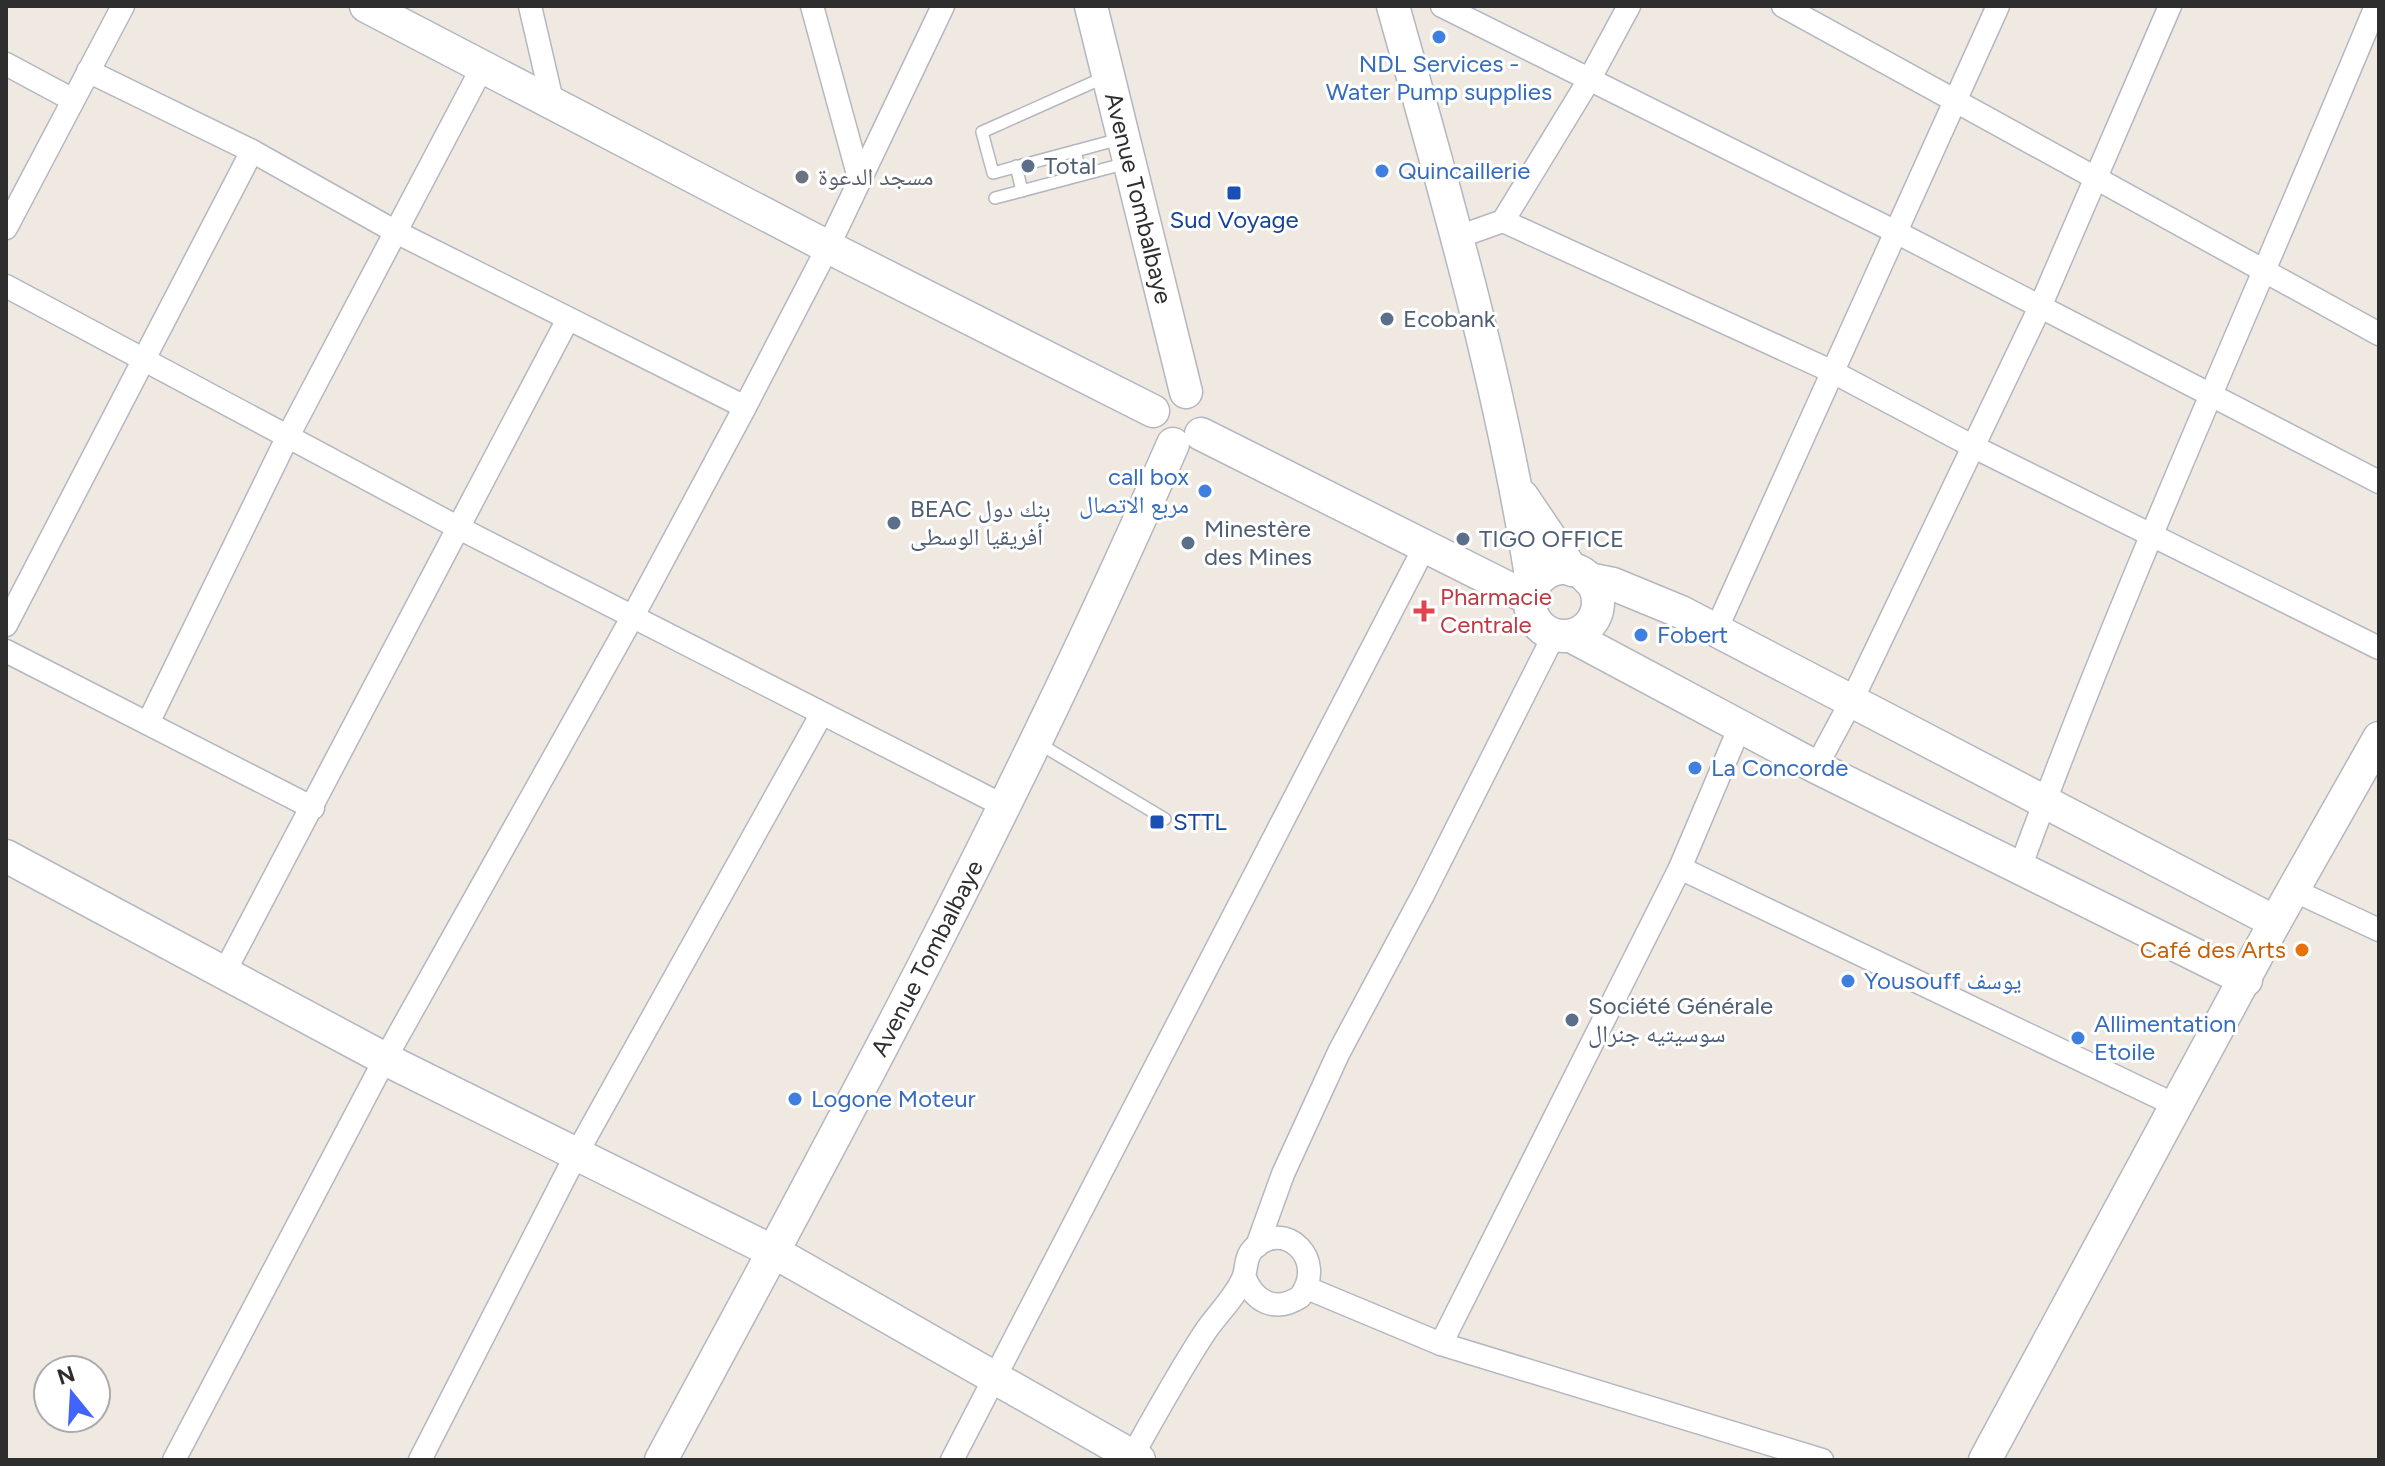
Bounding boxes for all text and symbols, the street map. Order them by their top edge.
marker: NDL Services - Water Pump supplies [1430,28,1448,46]
place label: NDL Services - Water Pump supplies [1326,49,1552,106]
street label: Avenue Tombalbaye [1099,90,1179,307]
place label: Total [1044,151,1096,180]
place label: Quincaillerie [1398,156,1530,185]
marker: Total [1019,157,1037,175]
place label: مسجد الدعوة [818,162,933,191]
marker: Quincaillerie [1373,162,1391,180]
marker: مسجد الدعوة [793,168,811,186]
marker: Sud Voyage [1225,184,1243,202]
place label: Sud Voyage [1169,205,1299,234]
place label: Ecobank [1403,304,1496,333]
marker: Ecobank [1378,310,1396,328]
place label: call box مربع الاتصال [1079,462,1190,520]
marker: call box مربع الاتصال [1196,482,1214,500]
place label: BEAC بنك دول أفريقيا الوسطى [910,494,1051,551]
marker: BEAC بنك دول أفريقيا الوسطى [885,514,903,532]
place label: Minestère des Mines [1204,514,1312,571]
place label: TIGO OFFICE [1479,524,1624,553]
marker: TIGO OFFICE [1454,530,1472,548]
marker: Minestère des Mines [1179,534,1197,552]
place label: Pharmacie Centrale [1440,582,1552,639]
marker: Pharmacie Centrale [1415,602,1433,620]
place label: Fobert [1657,620,1728,649]
marker: Fobert [1632,626,1650,644]
place label: La Concorde [1711,753,1848,782]
marker: La Concorde [1686,759,1704,777]
place label: STTL [1173,807,1227,836]
marker: STTL [1148,813,1166,831]
street label: Avenue Tombalbaye [864,855,989,1061]
place label: Café des Arts [2140,935,2286,964]
marker: Café des Arts [2293,941,2311,959]
place label: Yousouff يوسف [1864,966,2021,995]
marker: Yousouff يوسف [1839,972,1857,990]
place label: Société Générale سوسيتيه جنرال [1588,991,1773,1048]
place label: Allimentation Etoile [2094,1009,2237,1066]
marker: Société Générale سوسيتيه جنرال [1563,1011,1581,1029]
marker: Allimentation Etoile [2069,1029,2087,1047]
place label: Logone Moteur [811,1084,976,1113]
marker: Logone Moteur [786,1090,804,1108]
north arrow [32,1354,112,1434]
text: N [54,1360,78,1391]

